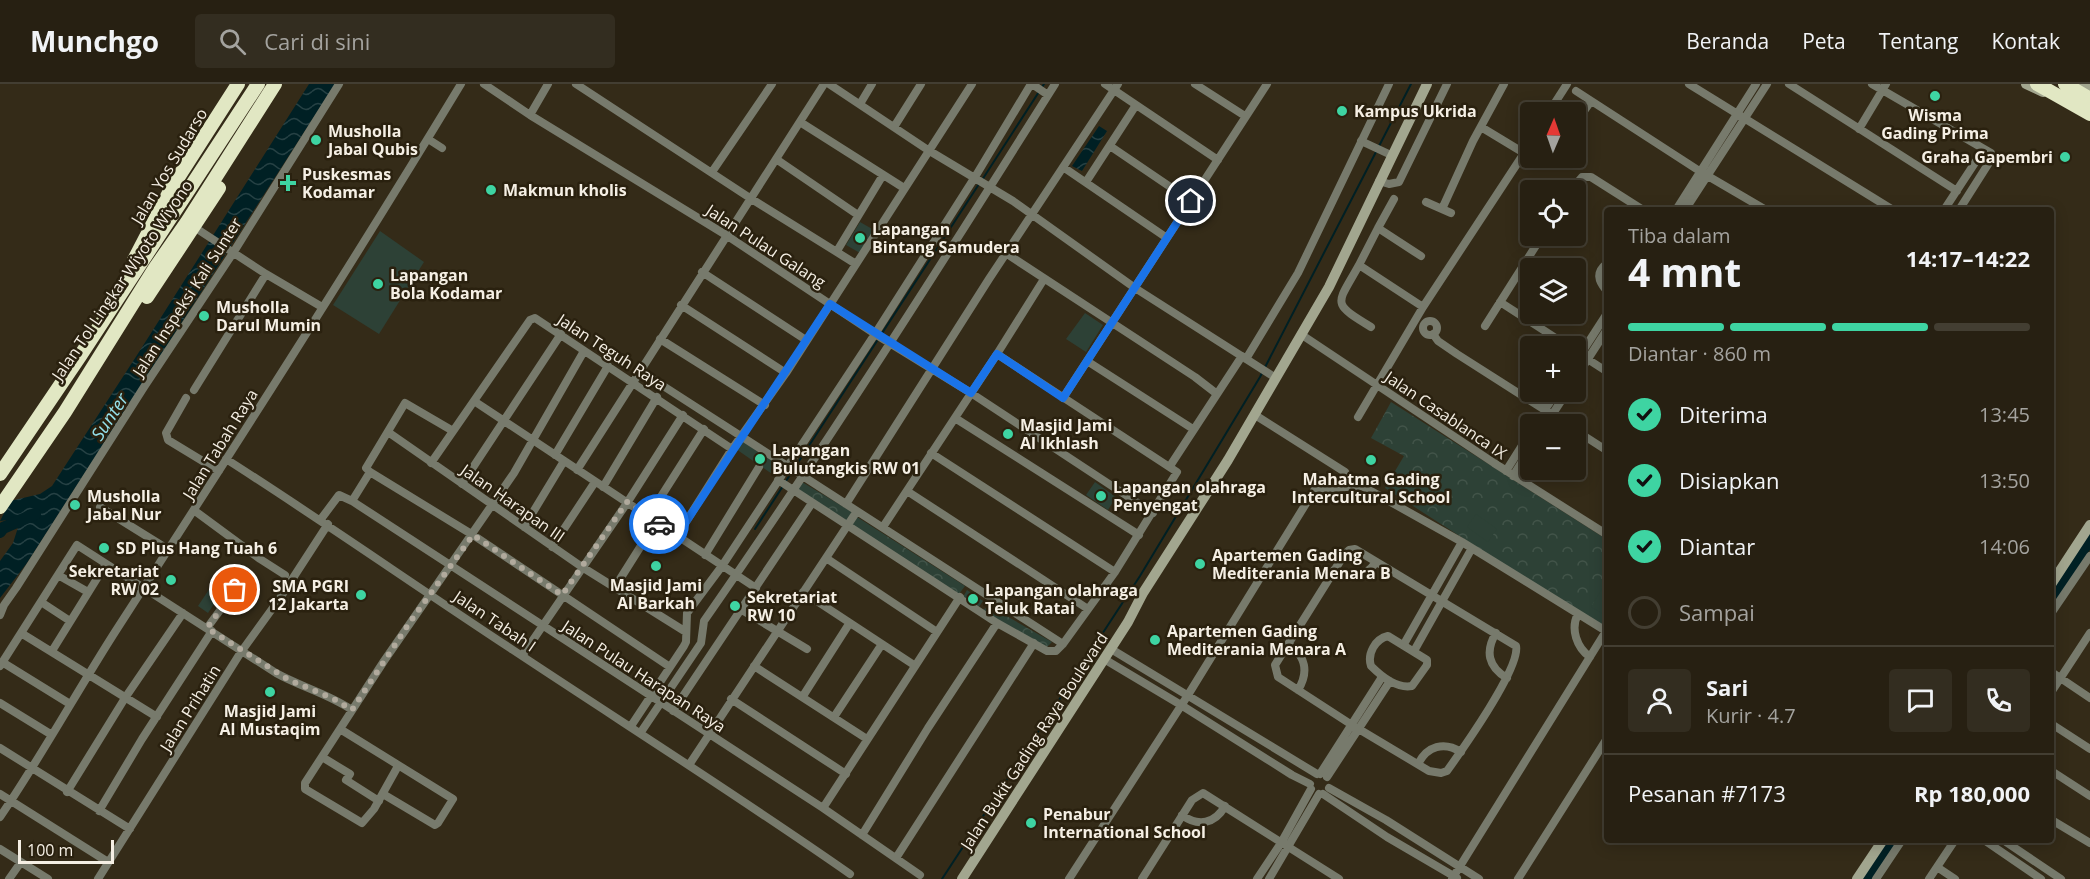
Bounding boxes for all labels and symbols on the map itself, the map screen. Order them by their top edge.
marker: Wisma Gading Prima [1928,89,1942,103]
place label: Kampus Ukrida [1354,100,1477,122]
north arrow [1520,102,1586,168]
street label: Jalan Yos Sudarso [125,104,212,230]
marker: Kampus Ukrida [1335,104,1349,118]
place label: Wisma Gading Prima [1881,104,1989,144]
place label: Musholla Jabal Qubis [326,120,418,160]
marker: Musholla Jabal Qubis [309,133,323,147]
place label: Graha Gapembri [1921,146,2053,168]
marker: Graha Gapembri [2058,150,2072,164]
place label: Puskesmas Kodamar [302,163,391,203]
marker: Puskesmas Kodamar [279,174,297,192]
street label: Jalan Tol Lingkar Wiyoto Wiyono [45,175,198,386]
pin [1165,175,1216,226]
place label: Makmun kholis [503,179,627,201]
marker: Makmun kholis [484,183,498,197]
street label: Jalan Pulau Galang [700,198,830,293]
street label: Jalan Inspeksi Kali Sunter [126,213,247,382]
place label: Lapangan Bintang Samudera [872,218,1020,258]
marker: Lapangan Bintang Samudera [853,231,867,245]
place label: Lapangan Bola Kodamar [390,264,502,304]
marker: Lapangan Bola Kodamar [371,277,385,291]
place label: Musholla Darul Mumin [216,296,321,336]
street label: Jalan Teguh Raya [551,307,671,396]
marker: Musholla Darul Mumin [197,309,211,323]
street label: Jalan Casablanca IX [1379,365,1512,464]
street label: Jalan Tabah Raya [176,385,263,505]
water label: Sunter [85,387,134,445]
place label: Masjid Jami Al Ikhlash [1020,414,1112,454]
marker: Masjid Jami Al Ikhlash [1001,427,1015,441]
place label: Lapangan Bulutangkis RW 01 [772,439,920,479]
marker: Lapangan Bulutangkis RW 01 [753,452,767,466]
marker: Mahatma Gading Intercultural School [1364,453,1378,467]
street label: Jalan Harapan III [455,458,569,547]
place label: Mahatma Gading Intercultural School [1292,468,1450,508]
place label: Lapangan olahraga Penyengat [1113,476,1266,516]
place label: Musholla Jabal Nur [85,485,162,525]
marker: Lapangan olahraga Penyengat [1094,489,1108,503]
courier [629,494,689,554]
marker: Musholla Jabal Nur [68,498,82,512]
place label: SD Plus Hang Tuah 6 [116,537,277,559]
marker: SD Plus Hang Tuah 6 [97,541,111,555]
place label: Apartemen Gading Mediterania Menara B [1212,544,1391,584]
marker: Apartemen Gading Mediterania Menara B [1193,557,1207,571]
marker: Masjid Jami Al Barkah [649,559,663,573]
place label: Sekretariat RW 02 [69,560,159,600]
pin [209,564,260,615]
marker: Sekretariat RW 02 [164,573,178,587]
place label: Masjid Jami Al Barkah [610,574,702,614]
place label: SMA PGRI 12 Jakarta [268,575,349,615]
place label: Lapangan olahraga Teluk Ratai [985,579,1138,619]
street label: Jalan Tabah I [448,584,540,657]
place label: Sekretariat RW 10 [747,586,837,626]
marker: SMA PGRI 12 Jakarta [354,588,368,602]
marker: Lapangan olahraga Teluk Ratai [966,592,980,606]
marker: Sekretariat RW 10 [728,599,742,613]
street label: Jalan Pulau Harapan Raya [556,614,730,737]
place label: Apartemen Gading Mediterania Menara A [1167,620,1347,660]
street label: Jalan Bukit Gading Raya Boulevard [954,628,1113,856]
marker: Apartemen Gading Mediterania Menara A [1148,633,1162,647]
street label: Jalan Prihatin [154,660,225,757]
marker: Masjid Jami Al Mustaqim [263,685,277,699]
place label: Masjid Jami Al Mustaqim [220,700,320,740]
place label: Penabur International School [1043,803,1206,843]
marker: Penabur International School [1024,816,1038,830]
scale bar [18,837,114,864]

